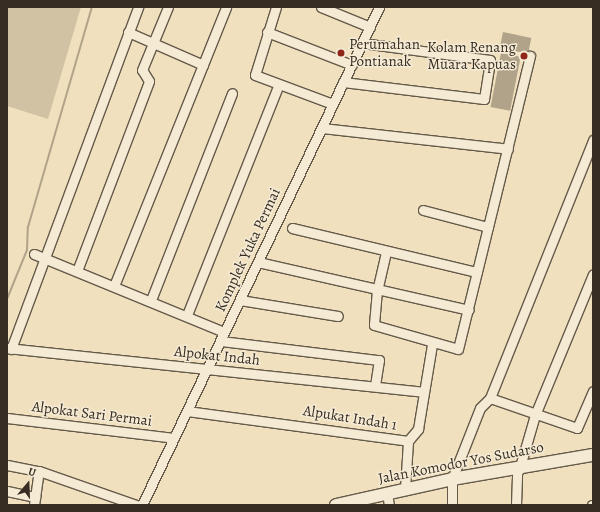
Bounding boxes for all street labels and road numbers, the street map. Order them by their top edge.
street label: Komplek Yuka Permai [211,185,285,315]
street label: Alpokat Indah [173,343,261,369]
street label: Alpokat Sari Permai [31,398,153,430]
street label: Alpukat Indah 1 [302,402,398,434]
street label: Jalan Komodor Yos Sudarso [377,438,545,488]

